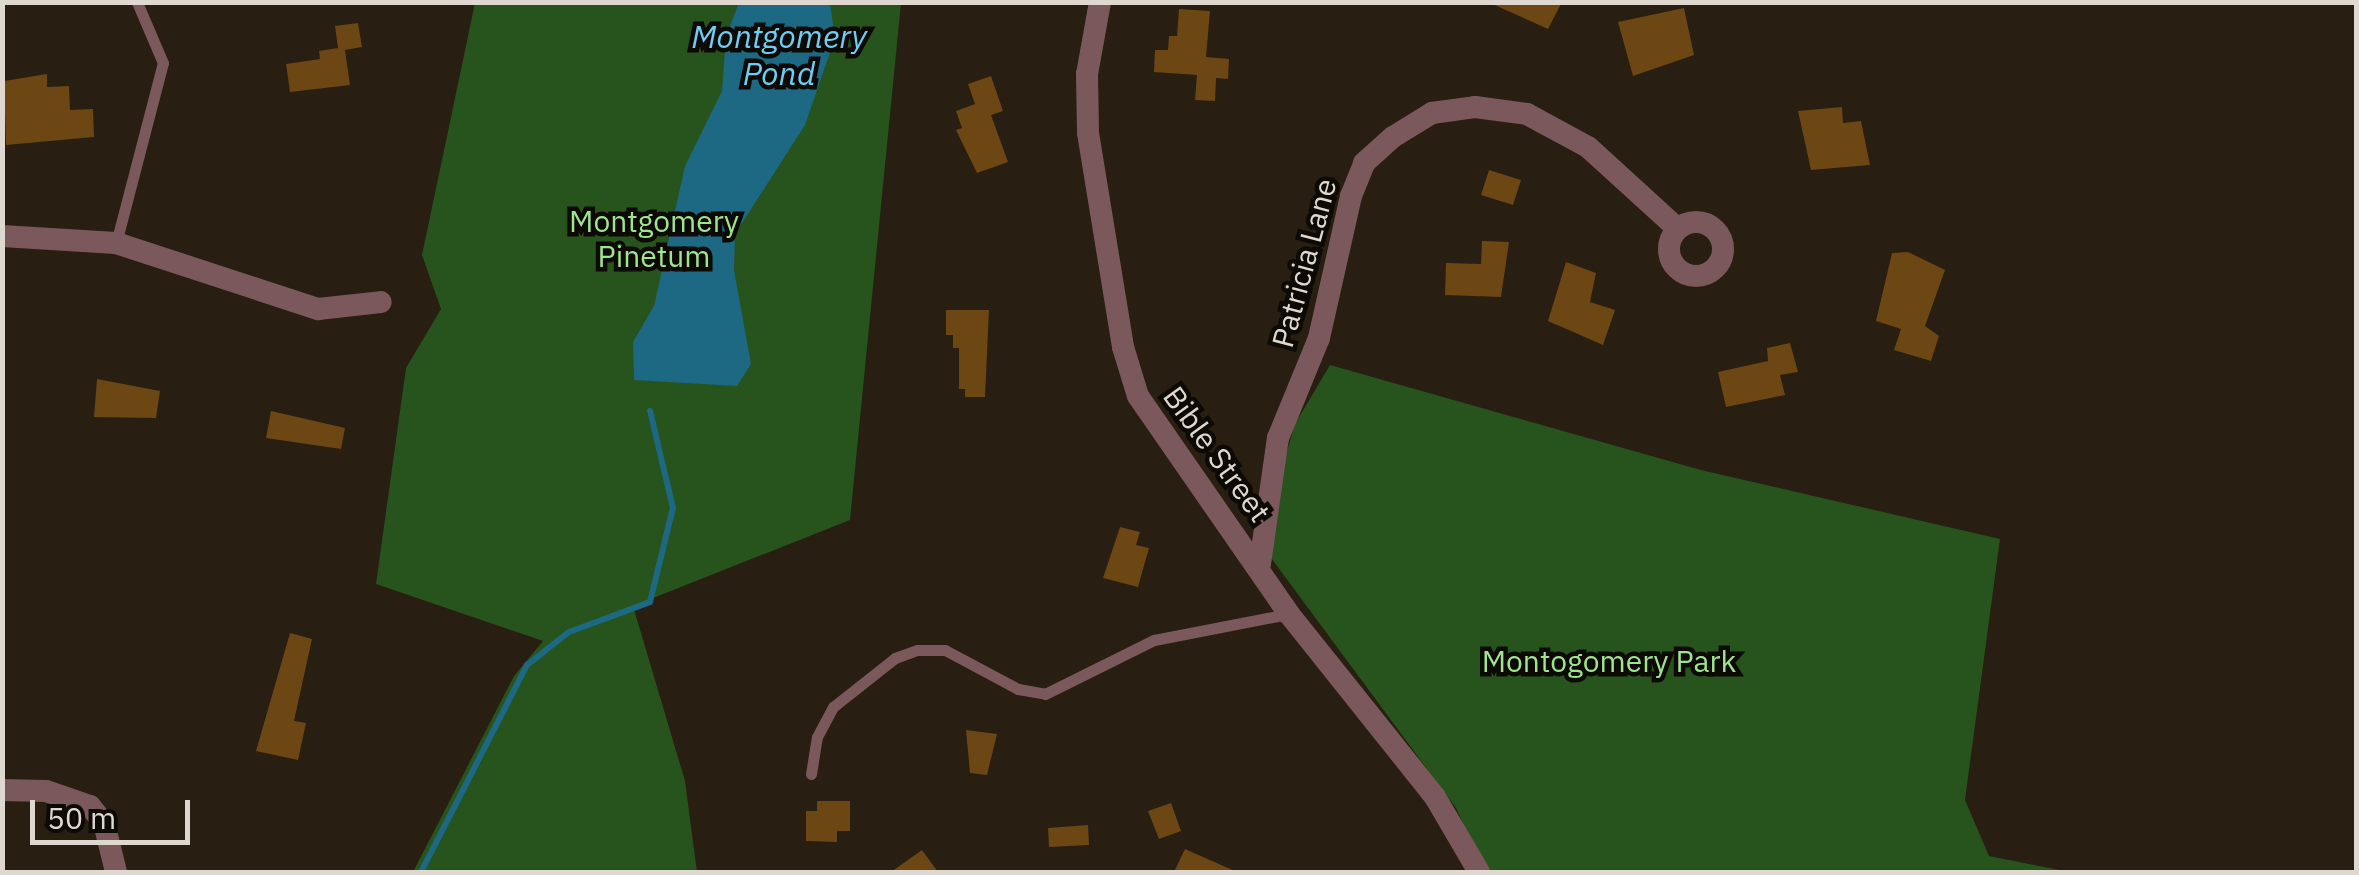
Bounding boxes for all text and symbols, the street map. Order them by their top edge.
water label: Montgomery Pond [691,18,867,93]
street label: Patricia Lane [1264,175,1344,351]
park label: Montgomery Pinetum [569,203,739,274]
street label: Bible Street [1156,379,1278,529]
park label: Montogomery Park [1482,643,1736,679]
scale bar [35,780,195,842]
text: 50 m [47,798,116,837]

